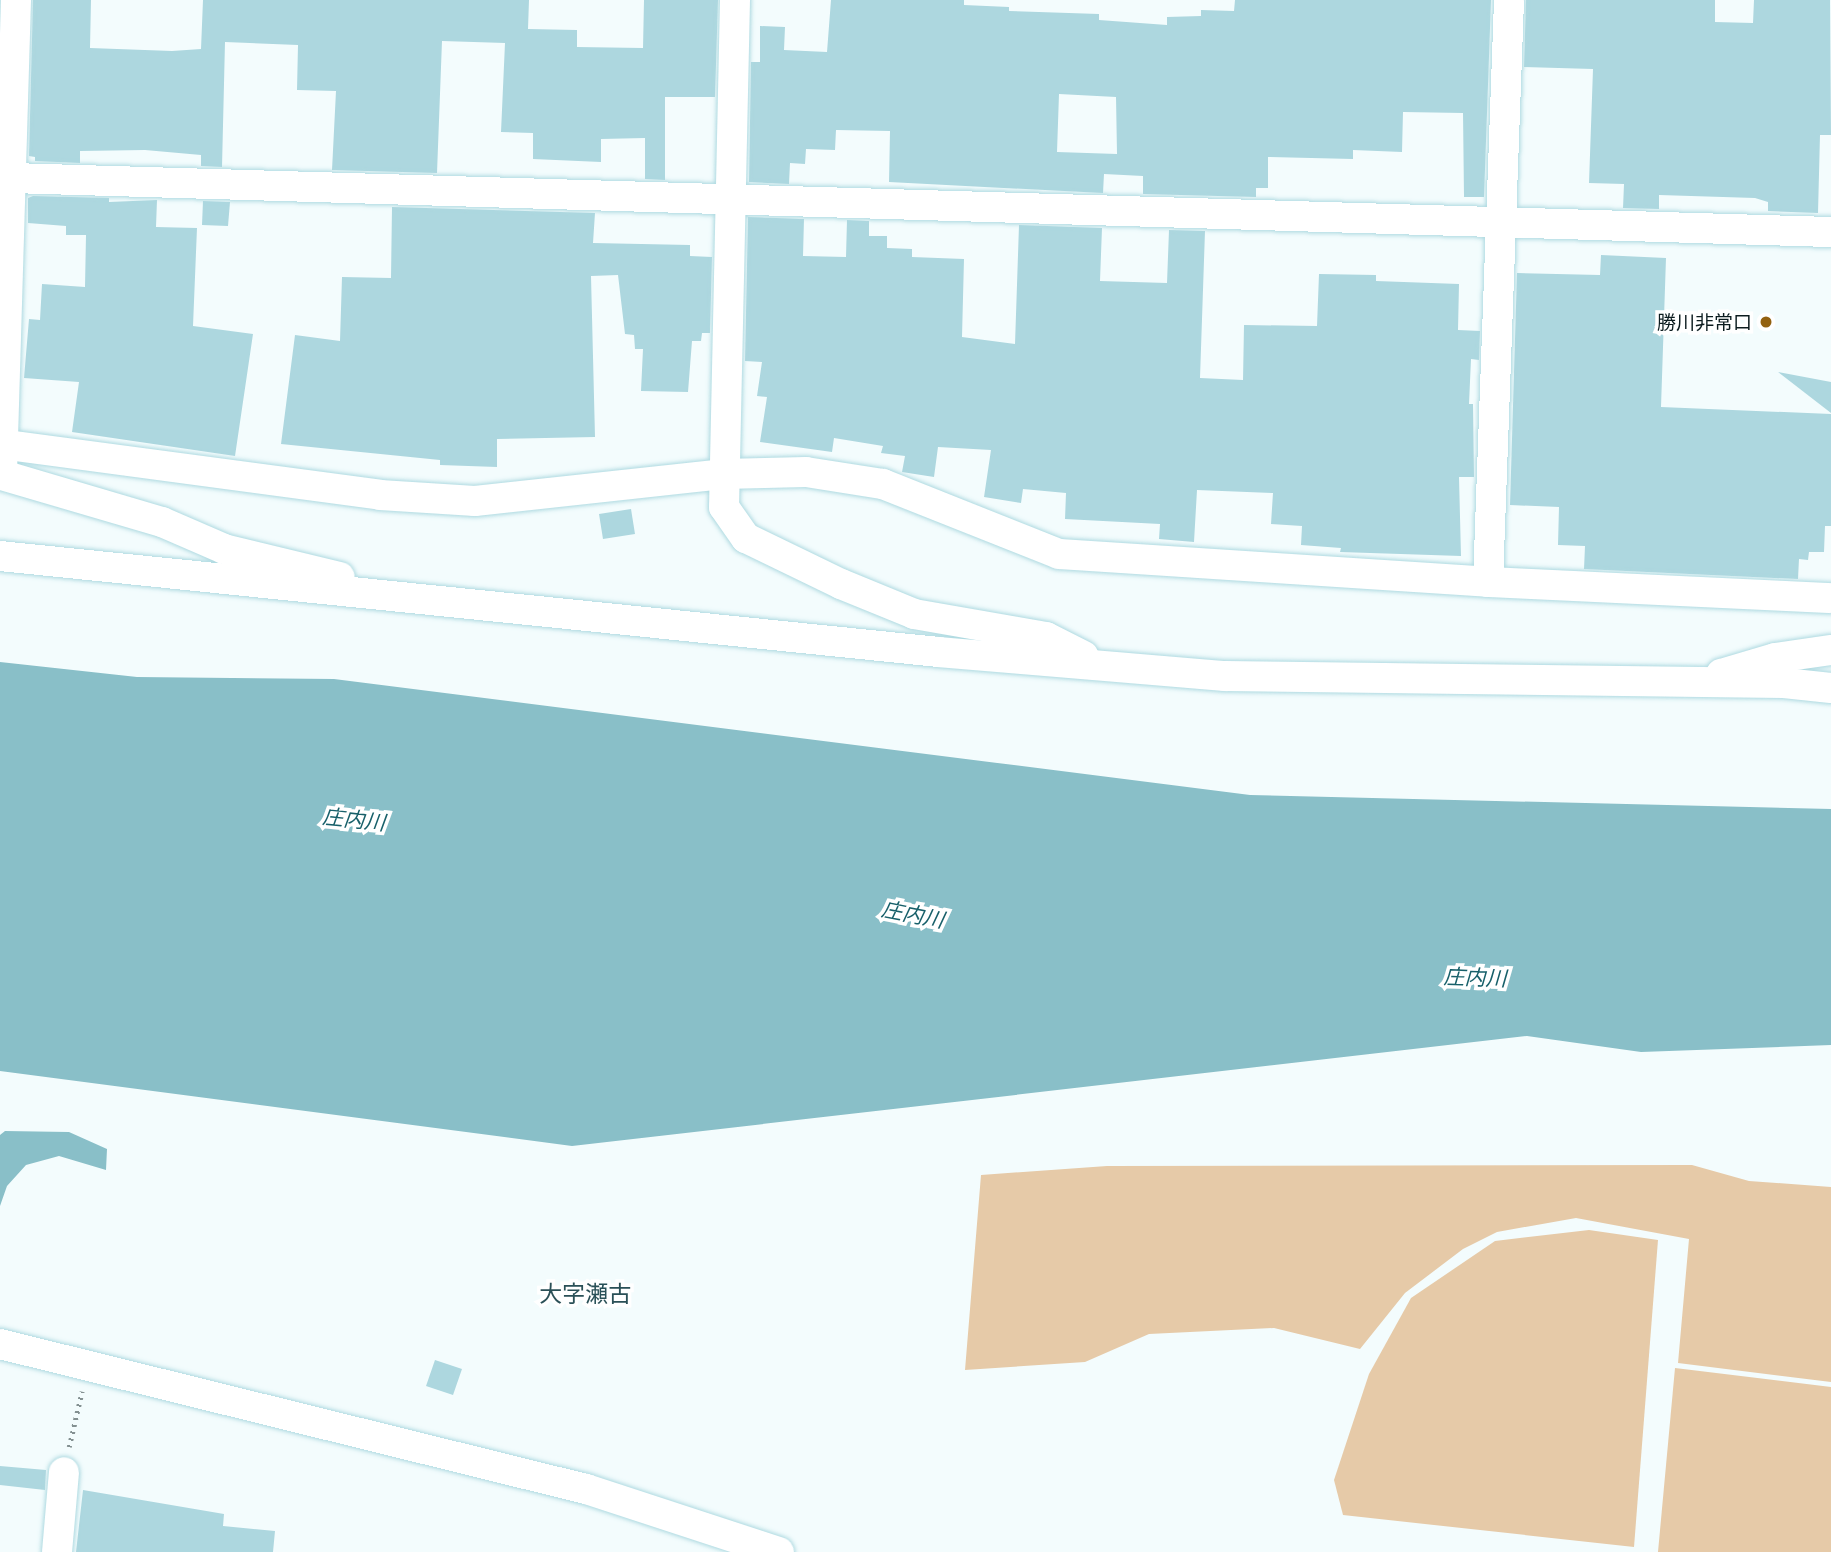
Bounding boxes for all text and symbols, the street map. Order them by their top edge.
place label: 勝川非常口 [1657,311,1752,333]
marker: 勝川非常口 [1758,314,1774,330]
water label: 庄内川 [321,803,387,835]
water label: 庄内川 [880,896,946,932]
water label: 庄内川 [1443,963,1507,991]
district label: 大字瀬古 [539,1279,631,1307]

